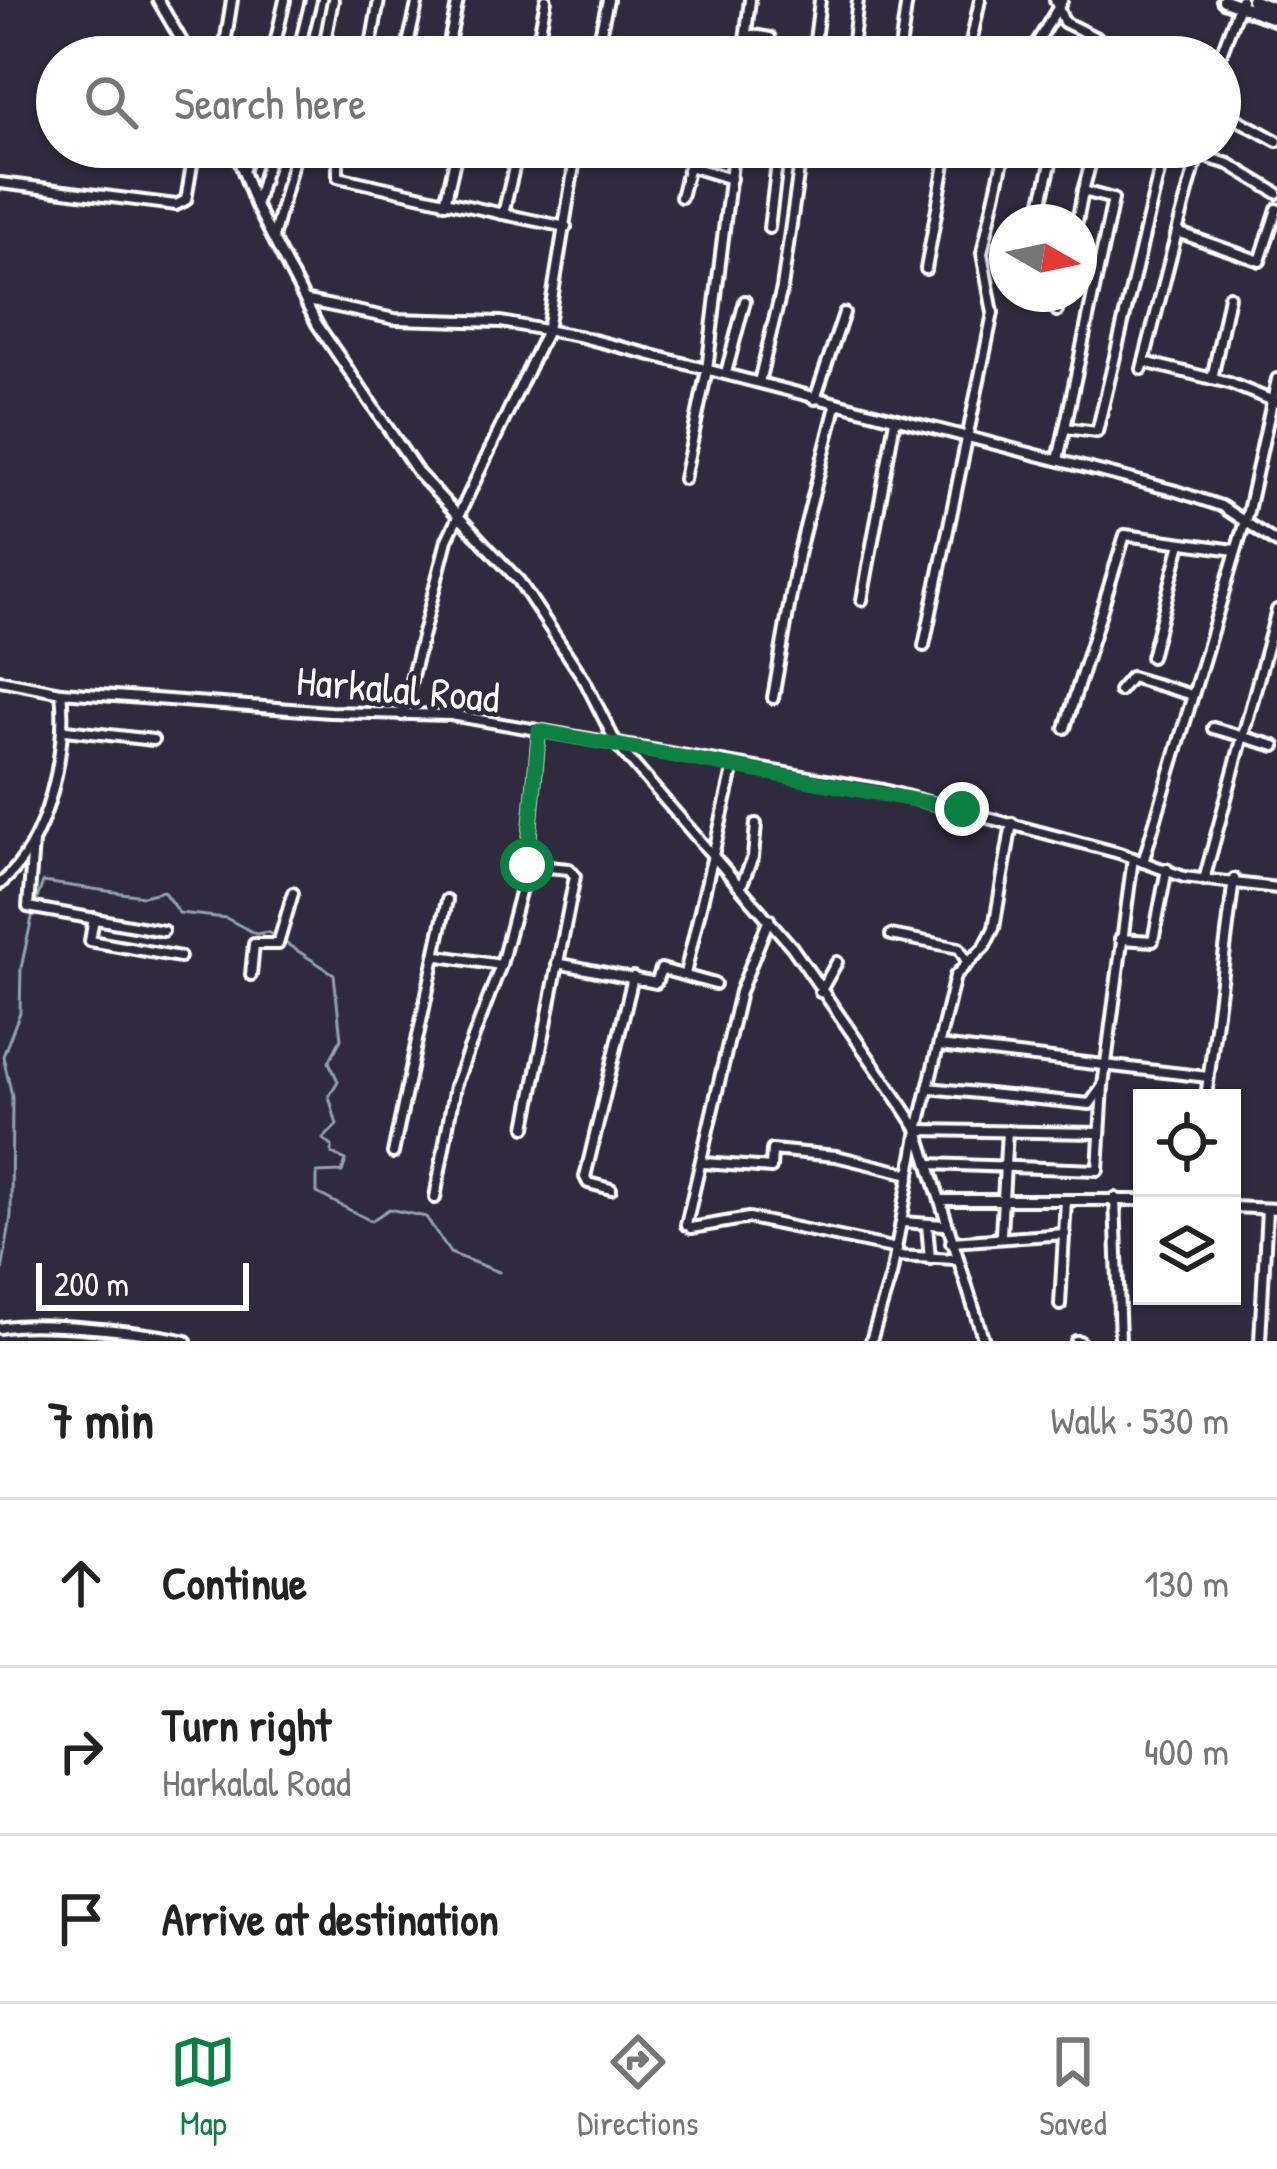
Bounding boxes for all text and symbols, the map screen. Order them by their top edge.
search box [36,36,1241,168]
icon: search [78,69,144,135]
text: Search here [174,72,366,133]
north arrow [989,204,1097,312]
street label: Harkalal Road [294,651,502,725]
route end [935,782,989,836]
route start [500,838,554,892]
map controls [1133,1089,1241,1305]
button: locate [1133,1089,1241,1197]
button: layers [1133,1197,1241,1305]
scale bar [36,1257,249,1310]
text: 200 m [54,1262,129,1306]
text: 7 min [48,1385,154,1454]
text: Walk · 530 m [1050,1393,1229,1446]
icon: ahead [48,1550,114,1616]
text: Continue [162,1552,307,1613]
text: 130 m [1144,1556,1229,1609]
text: Turn right [162,1694,331,1755]
icon: right [48,1718,114,1784]
text: 400 m [1144,1724,1229,1777]
text: Harkalal Road [162,1755,351,1808]
icon: arrive [48,1886,114,1952]
text: Arrive at destination [162,1888,499,1949]
tab: Map [170,2029,236,2145]
tab: Directions [577,2029,699,2145]
tab: Saved [1039,2029,1107,2145]

